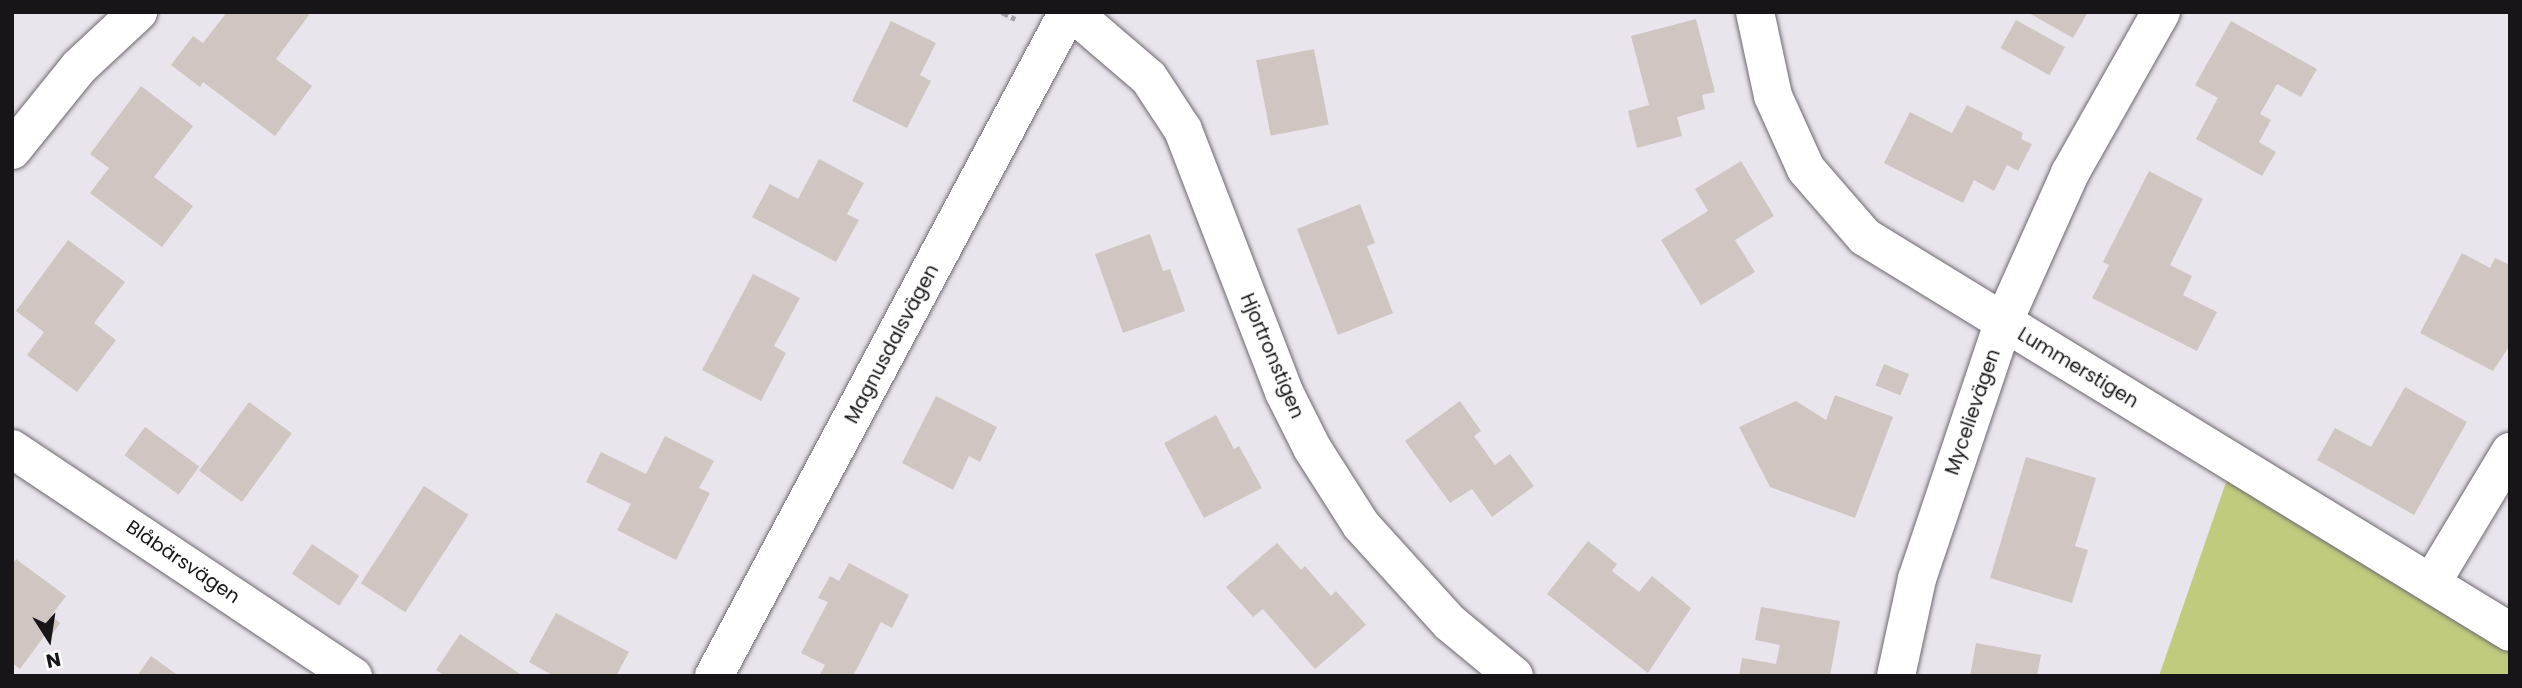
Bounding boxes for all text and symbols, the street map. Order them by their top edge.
street label: Magnusdalsvägen [840,261,944,427]
street label: Hjortronstigen [1235,290,1309,422]
street label: Lummerstigen [2014,323,2142,413]
street label: Mycelievägen [1941,346,2005,478]
street label: Blåbärsvägen [122,516,244,608]
north arrow [14,604,84,674]
text: N [44,645,63,675]

